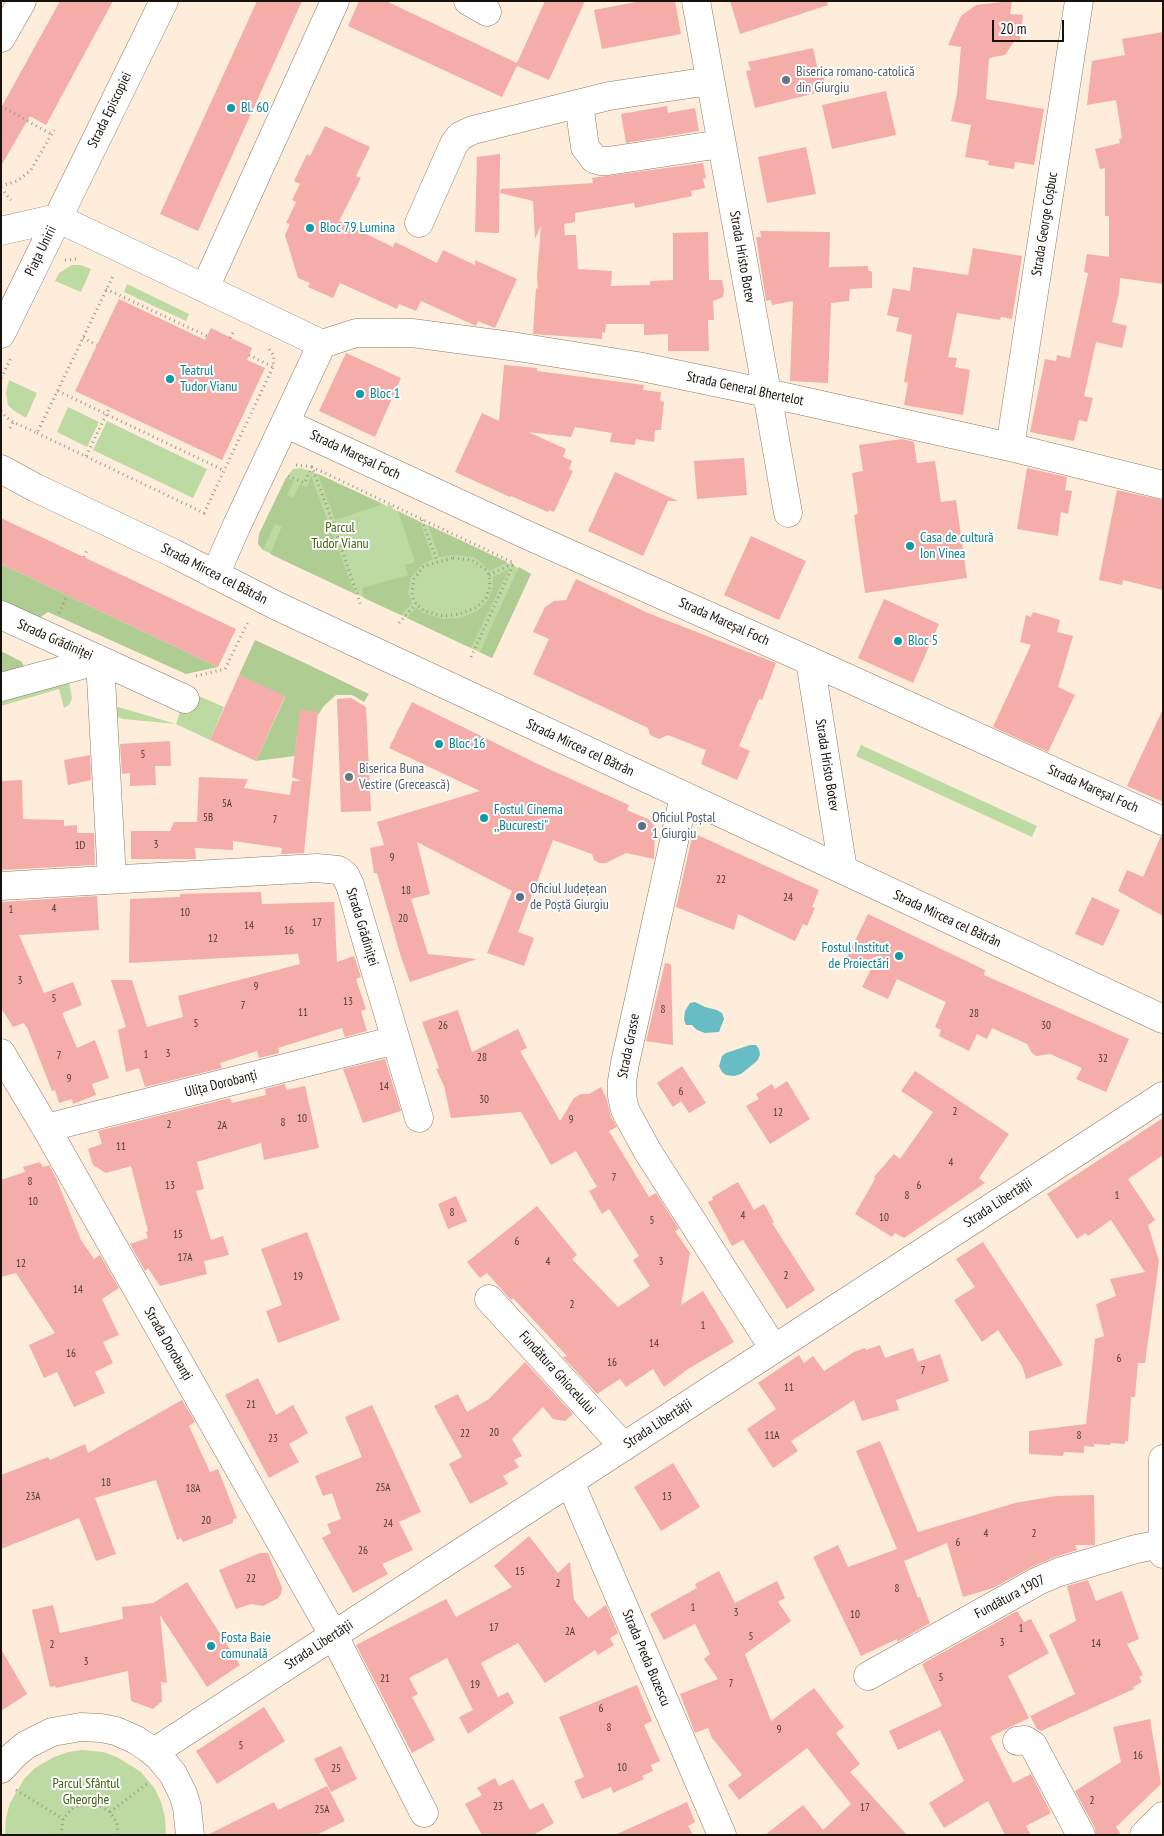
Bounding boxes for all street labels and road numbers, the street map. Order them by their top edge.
street label: Strada Episcopiei [84,69,136,151]
street label: Strada George Coșbuc [1028,171,1062,277]
street label: Strada Hristo Botev [726,210,758,304]
street label: Piața Unirii [22,223,60,279]
street label: Strada General Bhertelot [685,368,805,410]
street label: Strada Mareșal Foch [307,427,403,483]
street label: Strada Mircea cel Bătrân [158,540,270,608]
street label: Strada Mareșal Foch [676,594,772,650]
street label: Strada Grădiniței [15,616,95,664]
street label: Strada Mircea cel Bătrân [523,716,637,780]
street label: Strada Hristo Botev [811,718,843,812]
street label: Strada Mareșal Foch [1045,761,1141,817]
street label: Strada Grădiniței [342,886,382,968]
street label: Strada Mircea cel Bătrân [890,887,1004,951]
street label: Strada Grasse [615,1012,643,1080]
street label: Ulița Dorobanți [183,1067,259,1101]
street label: Strada Libertății [961,1175,1035,1231]
street label: Strada Dorobanți [140,1304,196,1384]
street label: Fundătura Ghiocelului [515,1328,599,1418]
street label: Strada Libertății [621,1396,695,1452]
street label: Fundătura 1907 [972,1571,1048,1623]
street label: Strada Preda Buzescu [618,1607,674,1709]
street label: Strada Libertății [282,1617,356,1673]

